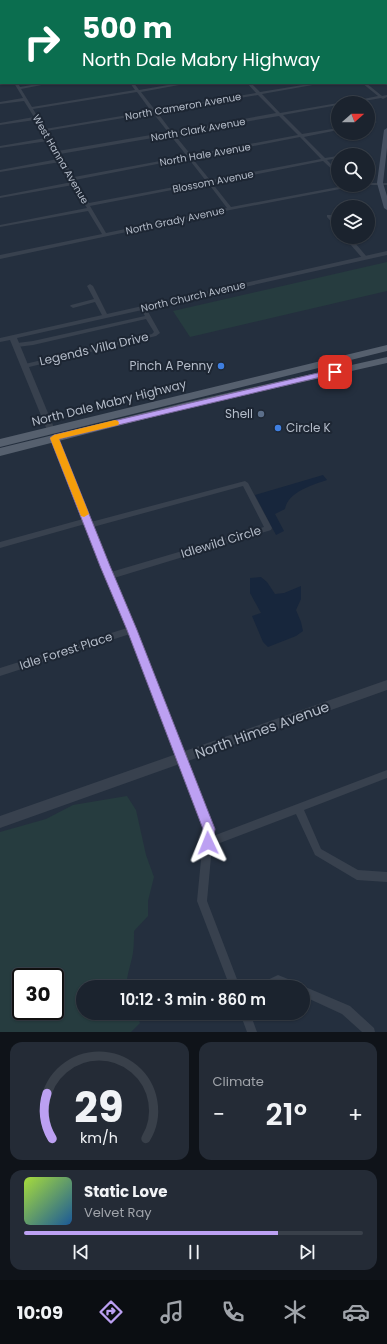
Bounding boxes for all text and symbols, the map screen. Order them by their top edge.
text: 500 m [82,9,172,48]
icon: right [16,16,68,68]
text: North Dale Mabry Highway [82,47,320,72]
street label: North Cameron Avenue [124,89,242,124]
north arrow [331,96,375,140]
map controls [331,96,375,244]
street label: West Hanna Avenue [29,112,92,207]
street label: North Clark Avenue [150,114,247,145]
street label: North Hale Avenue [158,139,252,170]
button: search [331,148,375,192]
street label: Blossom Avenue [171,166,255,197]
button: layers [331,200,375,244]
street label: North Grady Avenue [124,203,226,238]
street label: North Church Avenue [139,277,247,316]
street label: Legends Villa Drive [38,328,150,369]
pin [318,355,352,389]
place label: Pinch A Penny [129,357,213,374]
marker: Pinch A Penny [216,361,226,371]
icon: arrive [324,361,346,383]
street label: North Dale Mabry Highway [30,375,188,430]
place label: Shell [225,405,253,422]
marker: Shell [256,409,266,419]
place label: Circle K [286,419,331,436]
marker: Circle K [273,423,283,433]
street label: Idlewild Circle [179,521,263,562]
street label: Idle Forest Place [17,627,115,674]
street label: North Himes Avenue [192,696,332,764]
position arrow [187,822,229,864]
speed limit sign: 30 [12,968,64,1020]
text: 10:12 · 3 min · 860 m [120,989,266,1010]
text: Climate [213,1072,264,1091]
text: 29 [75,1078,124,1137]
text: 21° [266,1093,307,1136]
text: − [213,1099,225,1130]
text: + [348,1099,363,1130]
text: km/h [80,1128,118,1148]
text: Static Love [84,1181,168,1202]
text: Velvet Ray [84,1203,152,1222]
icon: previous [70,1241,92,1263]
icon: pause [183,1241,205,1263]
icon: next [296,1241,318,1263]
icon: directions [97,1298,125,1326]
icon: music [158,1298,186,1326]
icon: phone [219,1298,247,1326]
icon: climate [281,1298,309,1326]
icon: car [342,1298,370,1326]
text: 10:09 [17,1300,63,1325]

